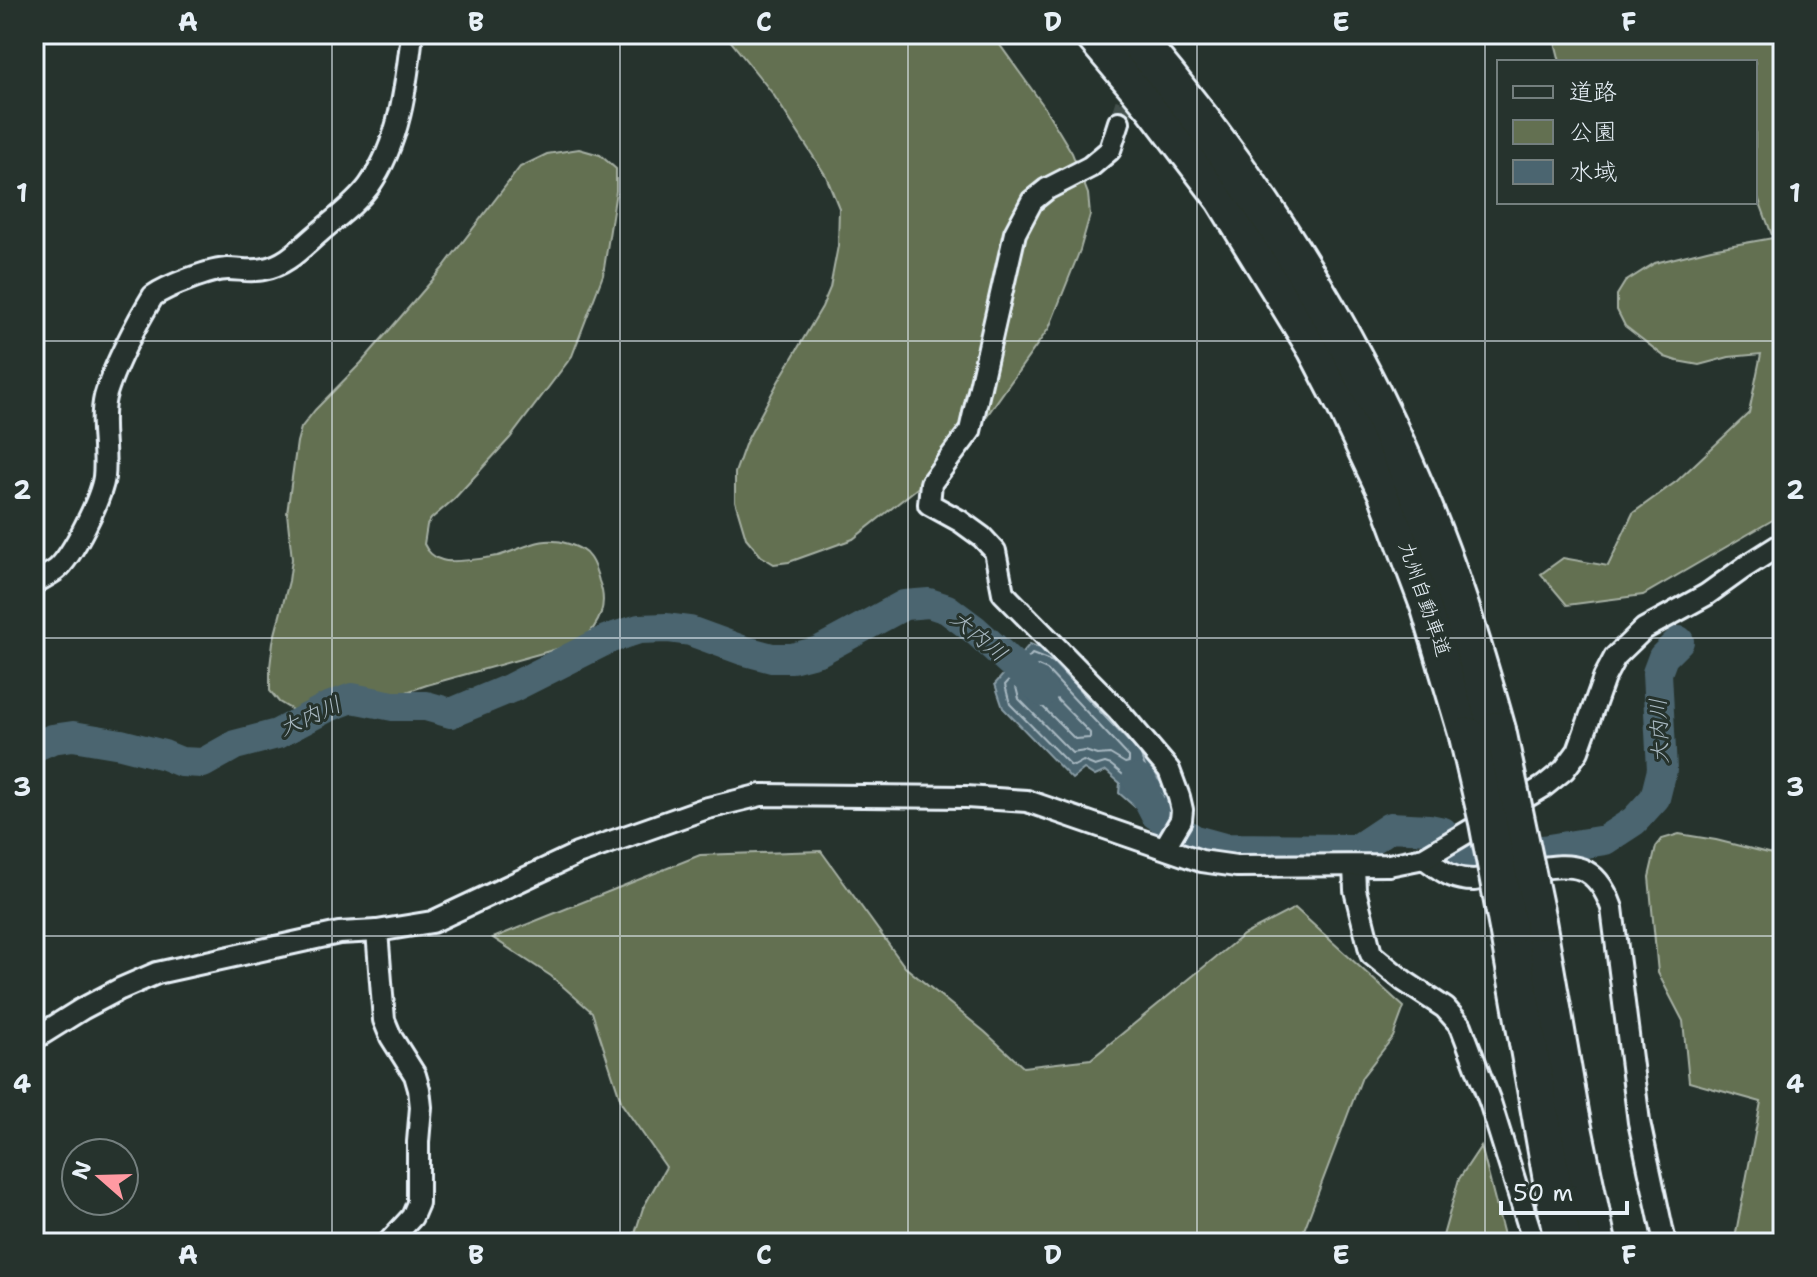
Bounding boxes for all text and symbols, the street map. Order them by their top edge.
text: A [178,4,198,39]
text: B [468,4,484,39]
text: C [756,4,772,39]
text: D [1044,4,1062,39]
text: E [1332,4,1350,39]
text: F [1621,4,1637,39]
legend [1497,60,1757,204]
text: 道路 [1569,76,1617,108]
text: 公園 [1569,116,1617,148]
text: 水域 [1569,156,1617,188]
text: 1 [16,175,28,210]
text: 1 [1789,175,1801,210]
text: 2 [13,472,31,507]
text: 2 [1786,472,1804,507]
street label: 九州自動車道 [1393,538,1457,660]
water label: 大内川 [944,604,1014,668]
water label: 大内川 [274,689,346,743]
water label: 大内川 [1643,698,1675,764]
text: 3 [13,769,31,804]
text: 3 [1786,769,1804,804]
text: 4 [13,1066,31,1101]
text: 4 [1786,1066,1804,1101]
north arrow [60,1137,140,1217]
text: N [65,1157,98,1183]
scale bar [1501,1165,1627,1215]
text: 50 m [1513,1177,1573,1209]
text: A [178,1237,198,1272]
text: B [468,1237,484,1272]
text: C [756,1237,772,1272]
text: D [1044,1237,1062,1272]
text: E [1332,1237,1350,1272]
text: F [1621,1237,1637,1272]

